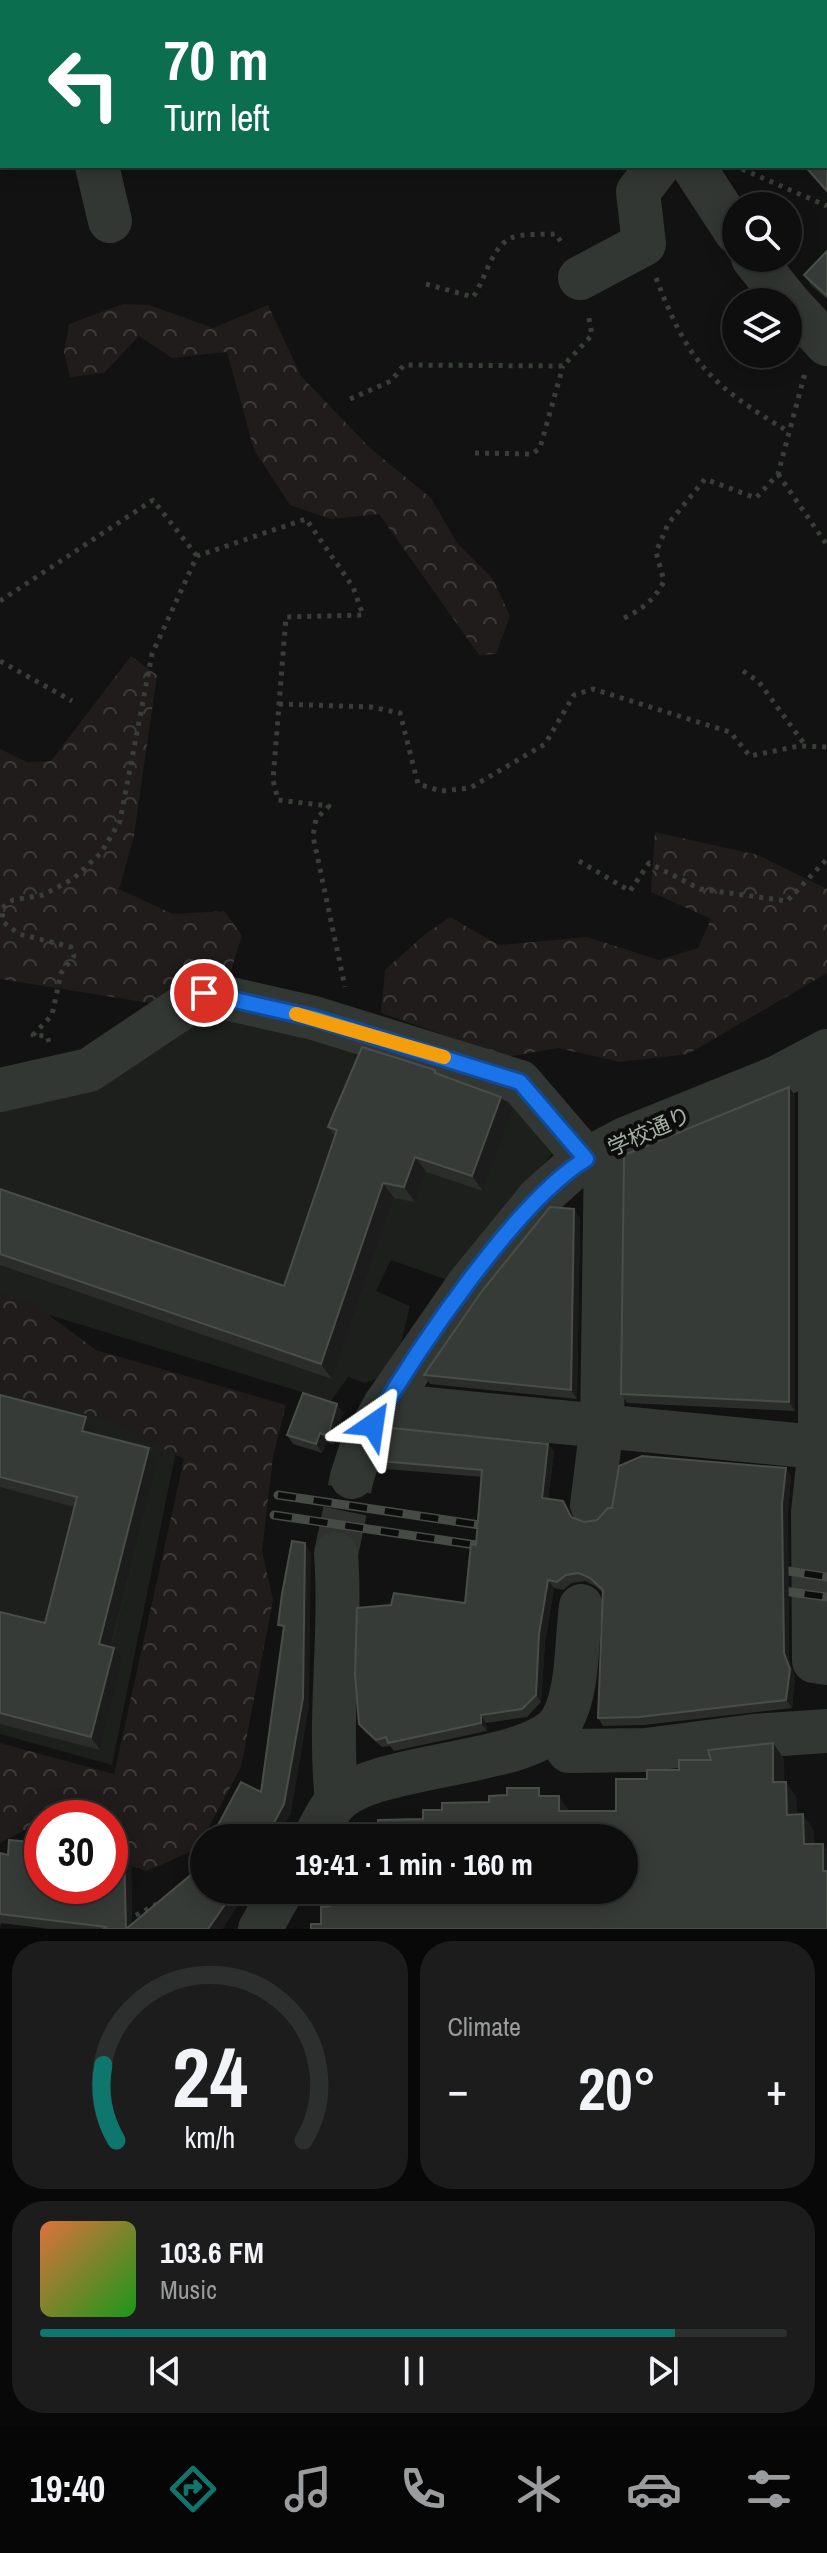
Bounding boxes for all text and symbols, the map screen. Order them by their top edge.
text: 70 m [164,22,269,97]
icon: left [32,32,136,136]
text: Turn left [164,94,270,142]
map controls [722,192,802,368]
button: search [722,192,802,272]
button: layers [722,288,802,368]
pin [170,959,238,1027]
icon: arrive [182,971,226,1015]
street label: 学校通り [603,1099,695,1163]
position arrow [331,1383,415,1467]
speed limit sign: 30 [24,1800,128,1904]
text: 19:41 · 1 min · 160 m [295,1844,533,1884]
text: Climate [448,2009,521,2044]
text: 24 [172,2021,248,2133]
text: 20° [578,2048,657,2129]
text: − [448,2059,469,2119]
text: + [766,2059,787,2119]
text: km/h [184,2118,235,2157]
text: 103.6 FM [160,2232,264,2272]
text: Music [160,2272,217,2307]
icon: previous [143,2349,187,2393]
icon: pause [392,2349,436,2393]
icon: next [641,2349,685,2393]
icon: directions [165,2461,221,2517]
icon: music [280,2461,336,2517]
icon: phone [395,2461,451,2517]
icon: climate [511,2461,567,2517]
icon: car [626,2461,682,2517]
icon: filters [741,2461,797,2517]
text: 19:40 [30,2465,105,2513]

